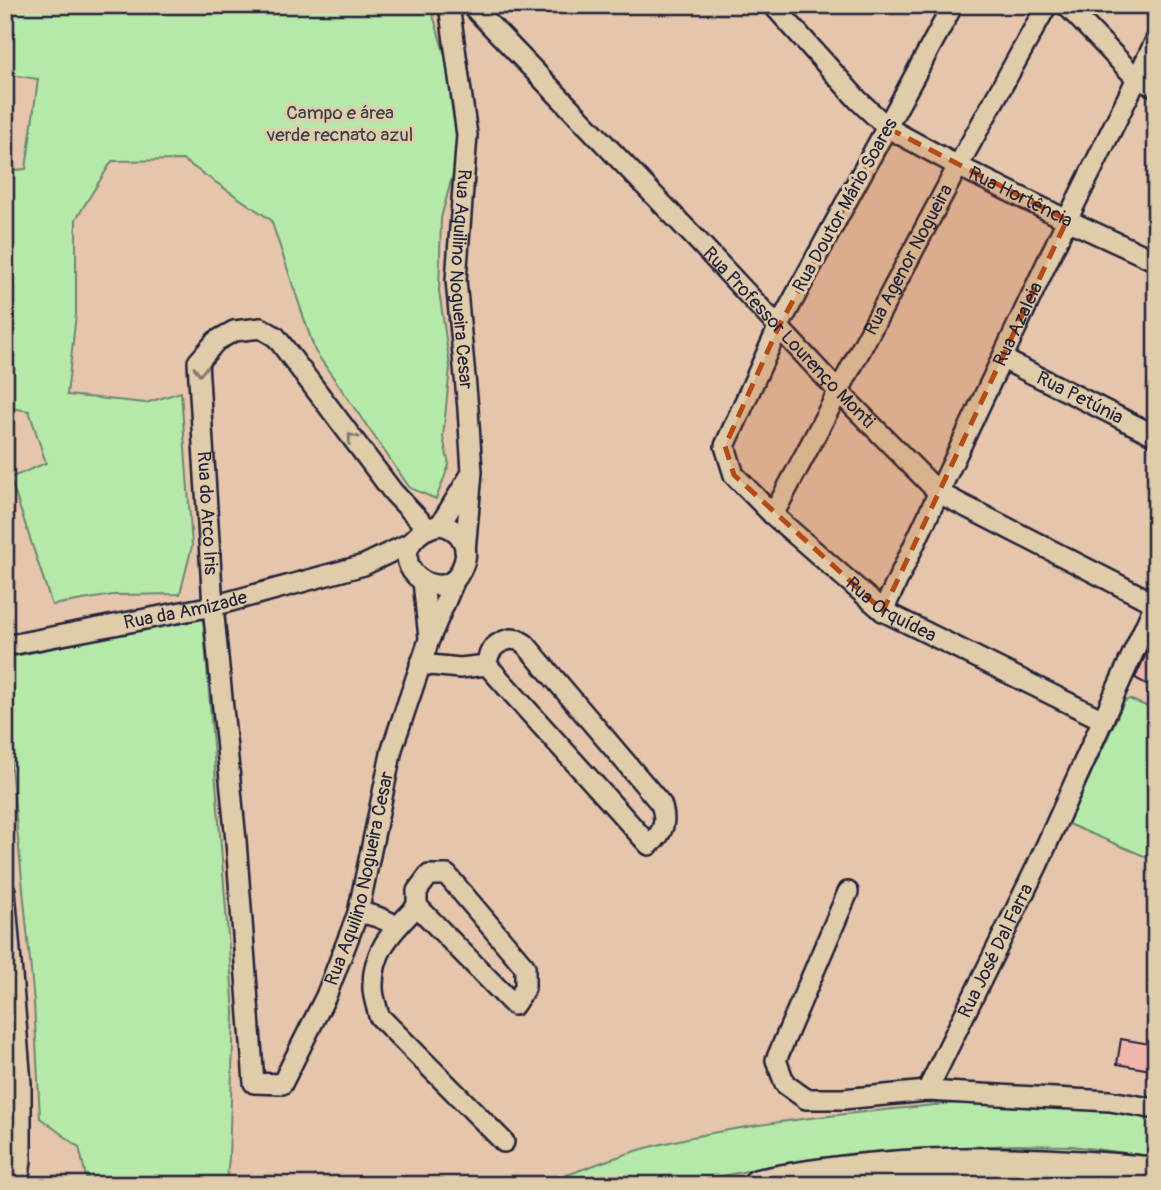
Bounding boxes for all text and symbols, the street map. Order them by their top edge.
park label: Campo e área verde recnato azul [266,101,413,147]
street label: Rua Doutor Mário Soares [787,113,903,296]
street label: Rua Hortência [965,161,1076,233]
street label: Rua Aquilino Nogueira Cesar [444,168,478,391]
street label: Rua Agenor Nogueira [859,180,958,339]
street label: Rua Professor Lourenço Monti [698,242,880,433]
street label: Rua Azaleia [988,278,1048,370]
one-way arrow [193,366,208,377]
street label: Rua Petúnia [1032,366,1127,430]
one-way arrow [347,433,360,445]
street label: Rua do Arco Íris [192,450,223,576]
street label: Rua Orquídea [841,572,940,648]
street label: Rua da Amizade [122,585,251,635]
street label: Rua Aquilino Nogueira Cesar [319,769,399,989]
street label: Rua José Dal Farra [953,880,1039,1022]

